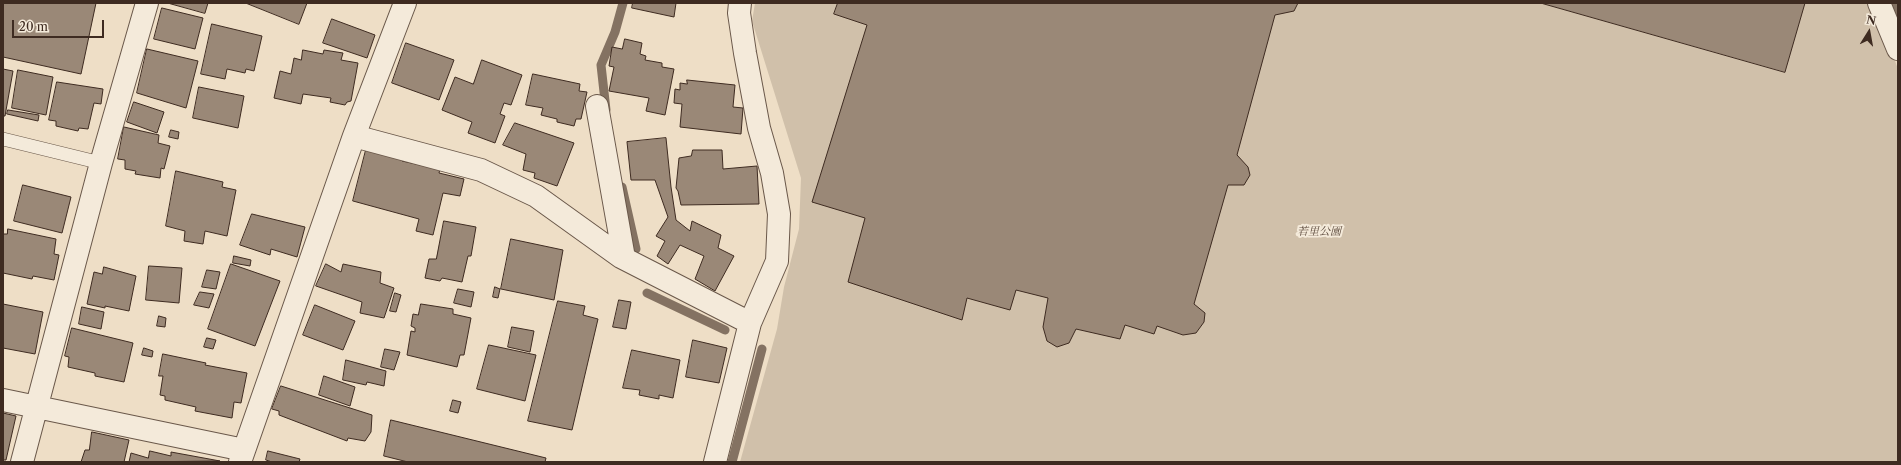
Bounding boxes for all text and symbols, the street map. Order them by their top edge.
scale bar [14,12,106,38]
north arrow [1849,12,1889,52]
text: N [1865,12,1877,28]
text: 20 m [19,19,48,34]
park label: 若里公園 [1297,225,1341,239]

